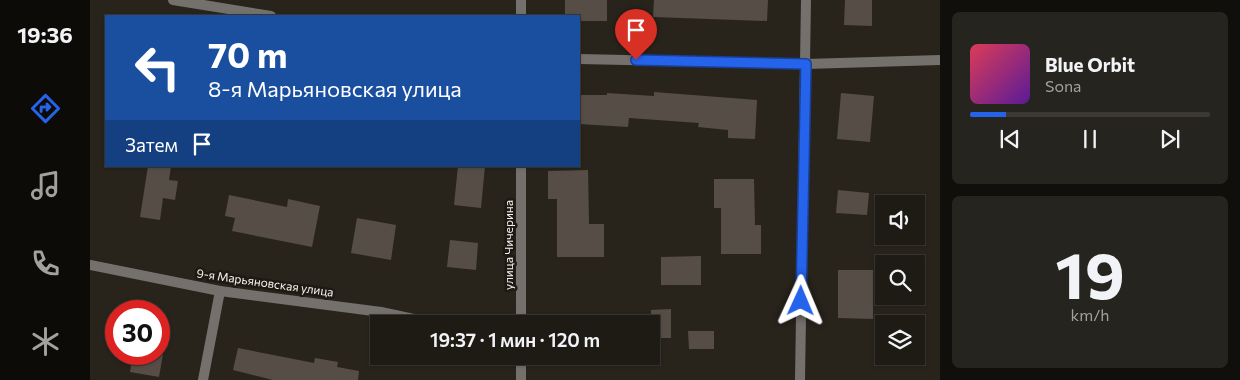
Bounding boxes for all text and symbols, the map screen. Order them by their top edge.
pin [615,9,657,60]
icon: arrive [622,16,650,44]
text: 19:36 [17,21,73,48]
text: 70 m [208,32,288,75]
icon: left [125,35,190,100]
text: Blue Orbit [1045,53,1135,76]
text: 8-я Марьяновская улица [208,75,462,102]
text: Sona [1045,76,1081,95]
icon: directions [28,91,63,126]
icon: previous [996,125,1024,153]
icon: pause [1076,125,1104,153]
icon: next [1156,125,1184,153]
icon: arrive [188,130,216,158]
text: Затем [125,133,178,156]
icon: music [28,168,63,203]
map controls [875,195,925,365]
button: sound [875,195,925,245]
street label: улица Чичерина [501,200,515,290]
text: 19 [1055,233,1125,312]
icon: phone [28,246,63,281]
button: search [875,255,925,305]
street label: 9-я Марьяновская улица [196,265,335,299]
position arrow [774,274,826,326]
speed limit sign: 30 [105,300,170,365]
text: km/h [1071,305,1109,324]
button: layers [875,315,925,365]
icon: climate [28,324,63,359]
text: 19:37 · 1 мин · 120 m [430,328,600,351]

